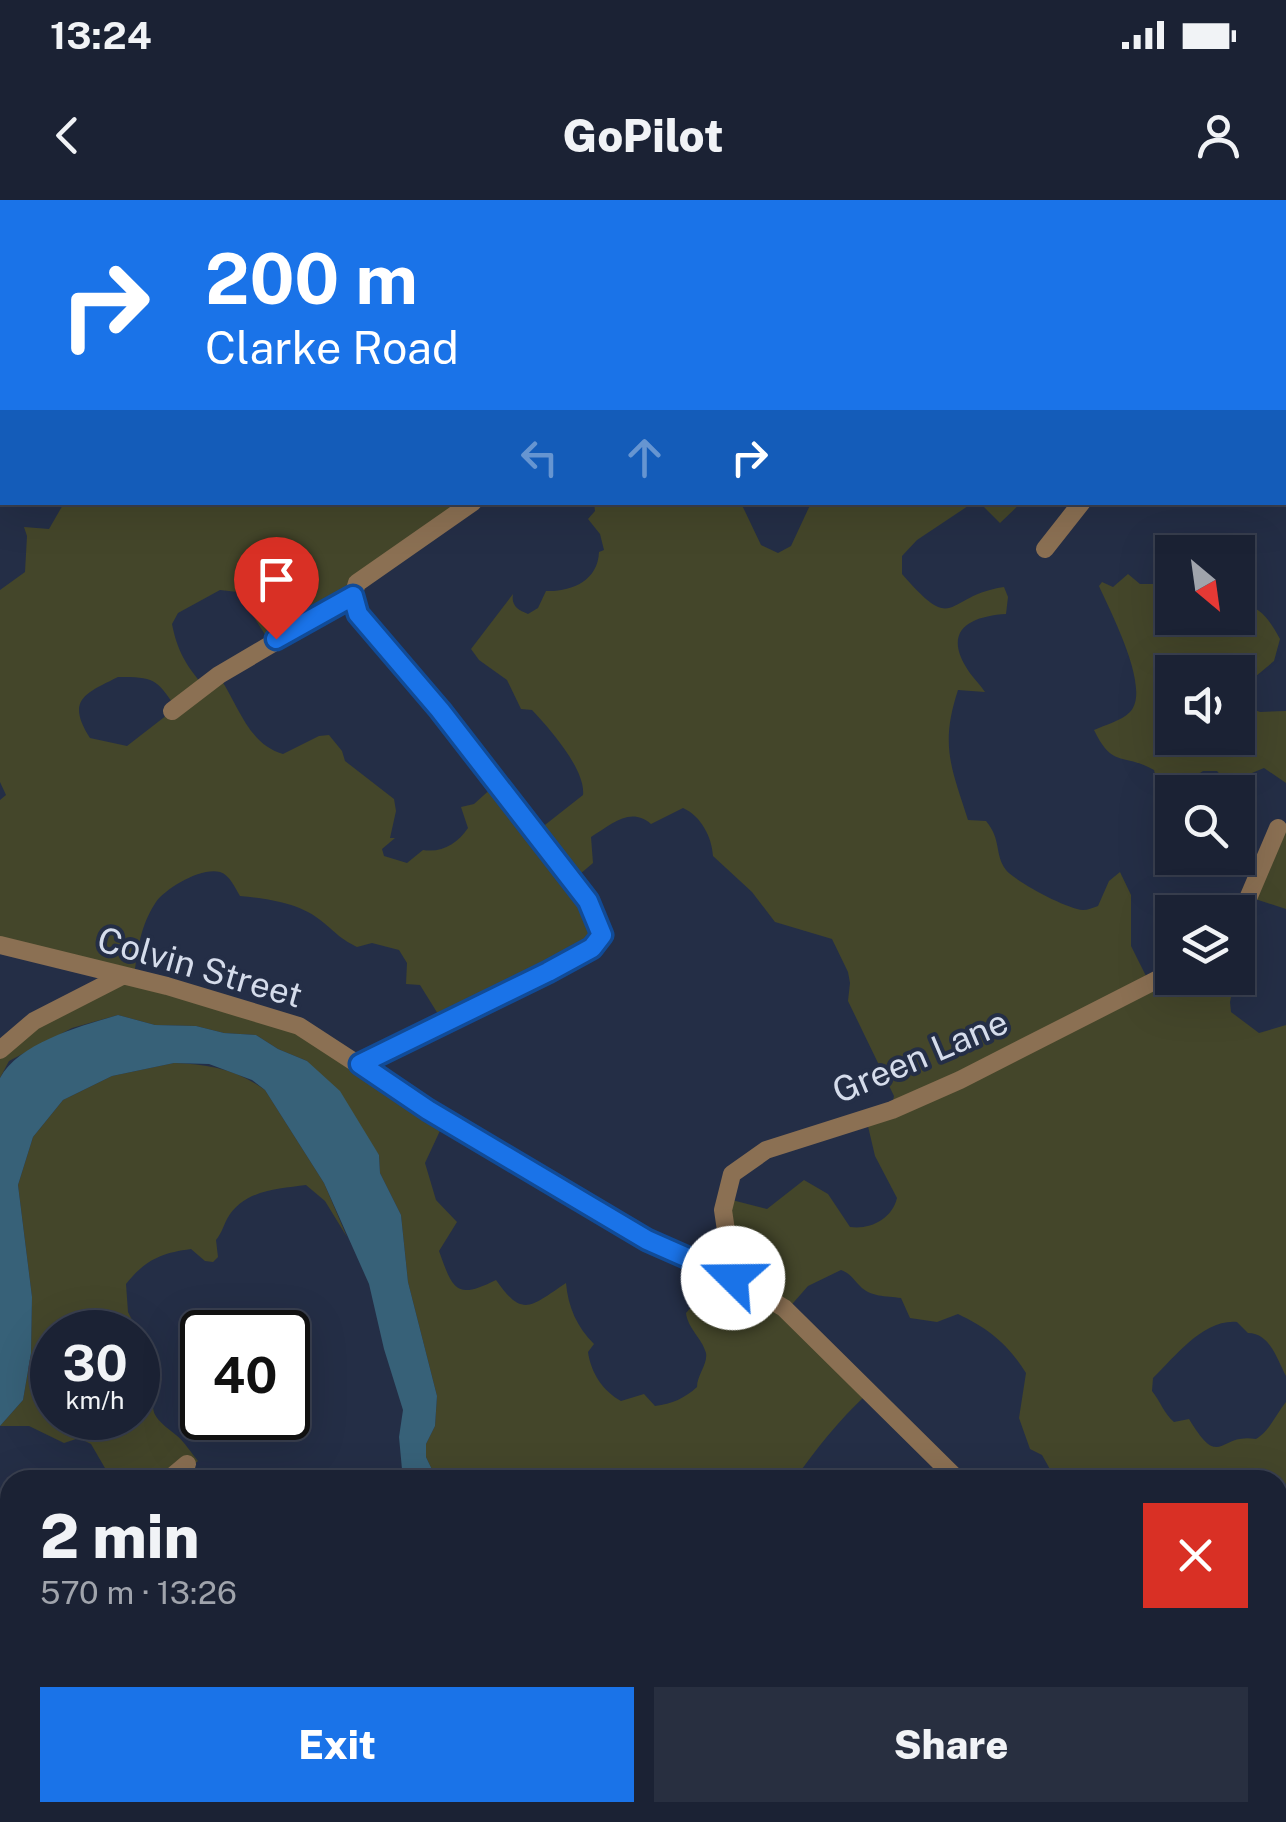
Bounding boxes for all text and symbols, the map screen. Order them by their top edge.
text: 13:24 [50,13,152,58]
icon: back [40,108,95,163]
icon: person [1191,108,1246,163]
text: GoPilot [563,109,723,162]
text: 200 m [205,237,418,320]
icon: right [40,240,170,370]
text: Clarke Road [205,321,459,374]
icon: left [512,430,567,485]
icon: ahead [617,430,672,485]
icon: right [722,430,777,485]
north arrow [1155,535,1255,635]
map controls [1155,535,1255,995]
pin [234,537,319,640]
icon: arrive [249,552,304,607]
button: sound [1155,655,1255,755]
button: search [1155,775,1255,875]
button: layers [1155,895,1255,995]
street label: Colvin Street [93,918,307,1016]
street label: Green Lane [826,1001,1014,1111]
position arrow [681,1226,785,1330]
speed limit sign: 40 [180,1310,310,1440]
text: 30 [62,1333,128,1392]
text: km/h [66,1385,124,1415]
text: 2 min [40,1501,199,1572]
button: close [1143,1503,1248,1608]
text: 570 m · 13:26 [40,1574,237,1611]
button: Exit [40,1687,634,1802]
button: Share [654,1687,1248,1802]

